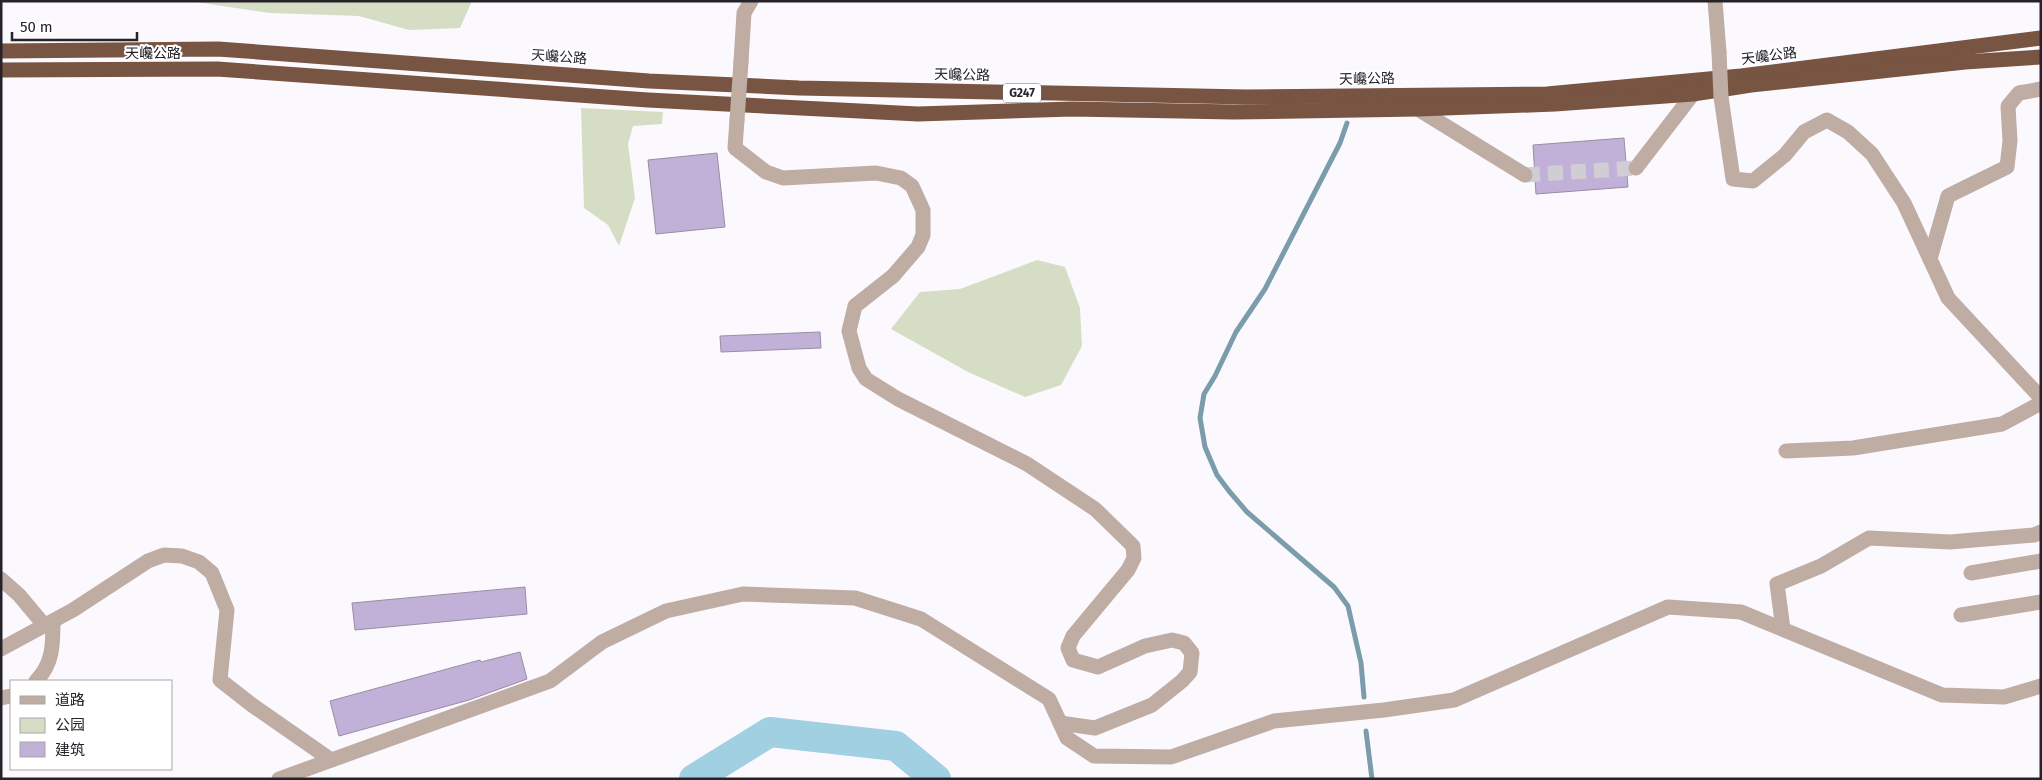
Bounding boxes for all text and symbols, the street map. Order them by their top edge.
scale bar [12,10,138,42]
text: 50 m [20,18,53,36]
street label: 天巉公路 [1740,44,1798,68]
street label: 天巉公路 [125,45,181,62]
street label: 天巉公路 [530,47,588,67]
street label: 天巉公路 [934,66,990,84]
street label: 天巉公路 [1339,70,1395,88]
road number: G247 [1003,84,1041,102]
legend [10,680,172,770]
text: 道路 [55,691,85,709]
text: 公园 [55,716,85,734]
text: 建筑 [55,741,85,759]

